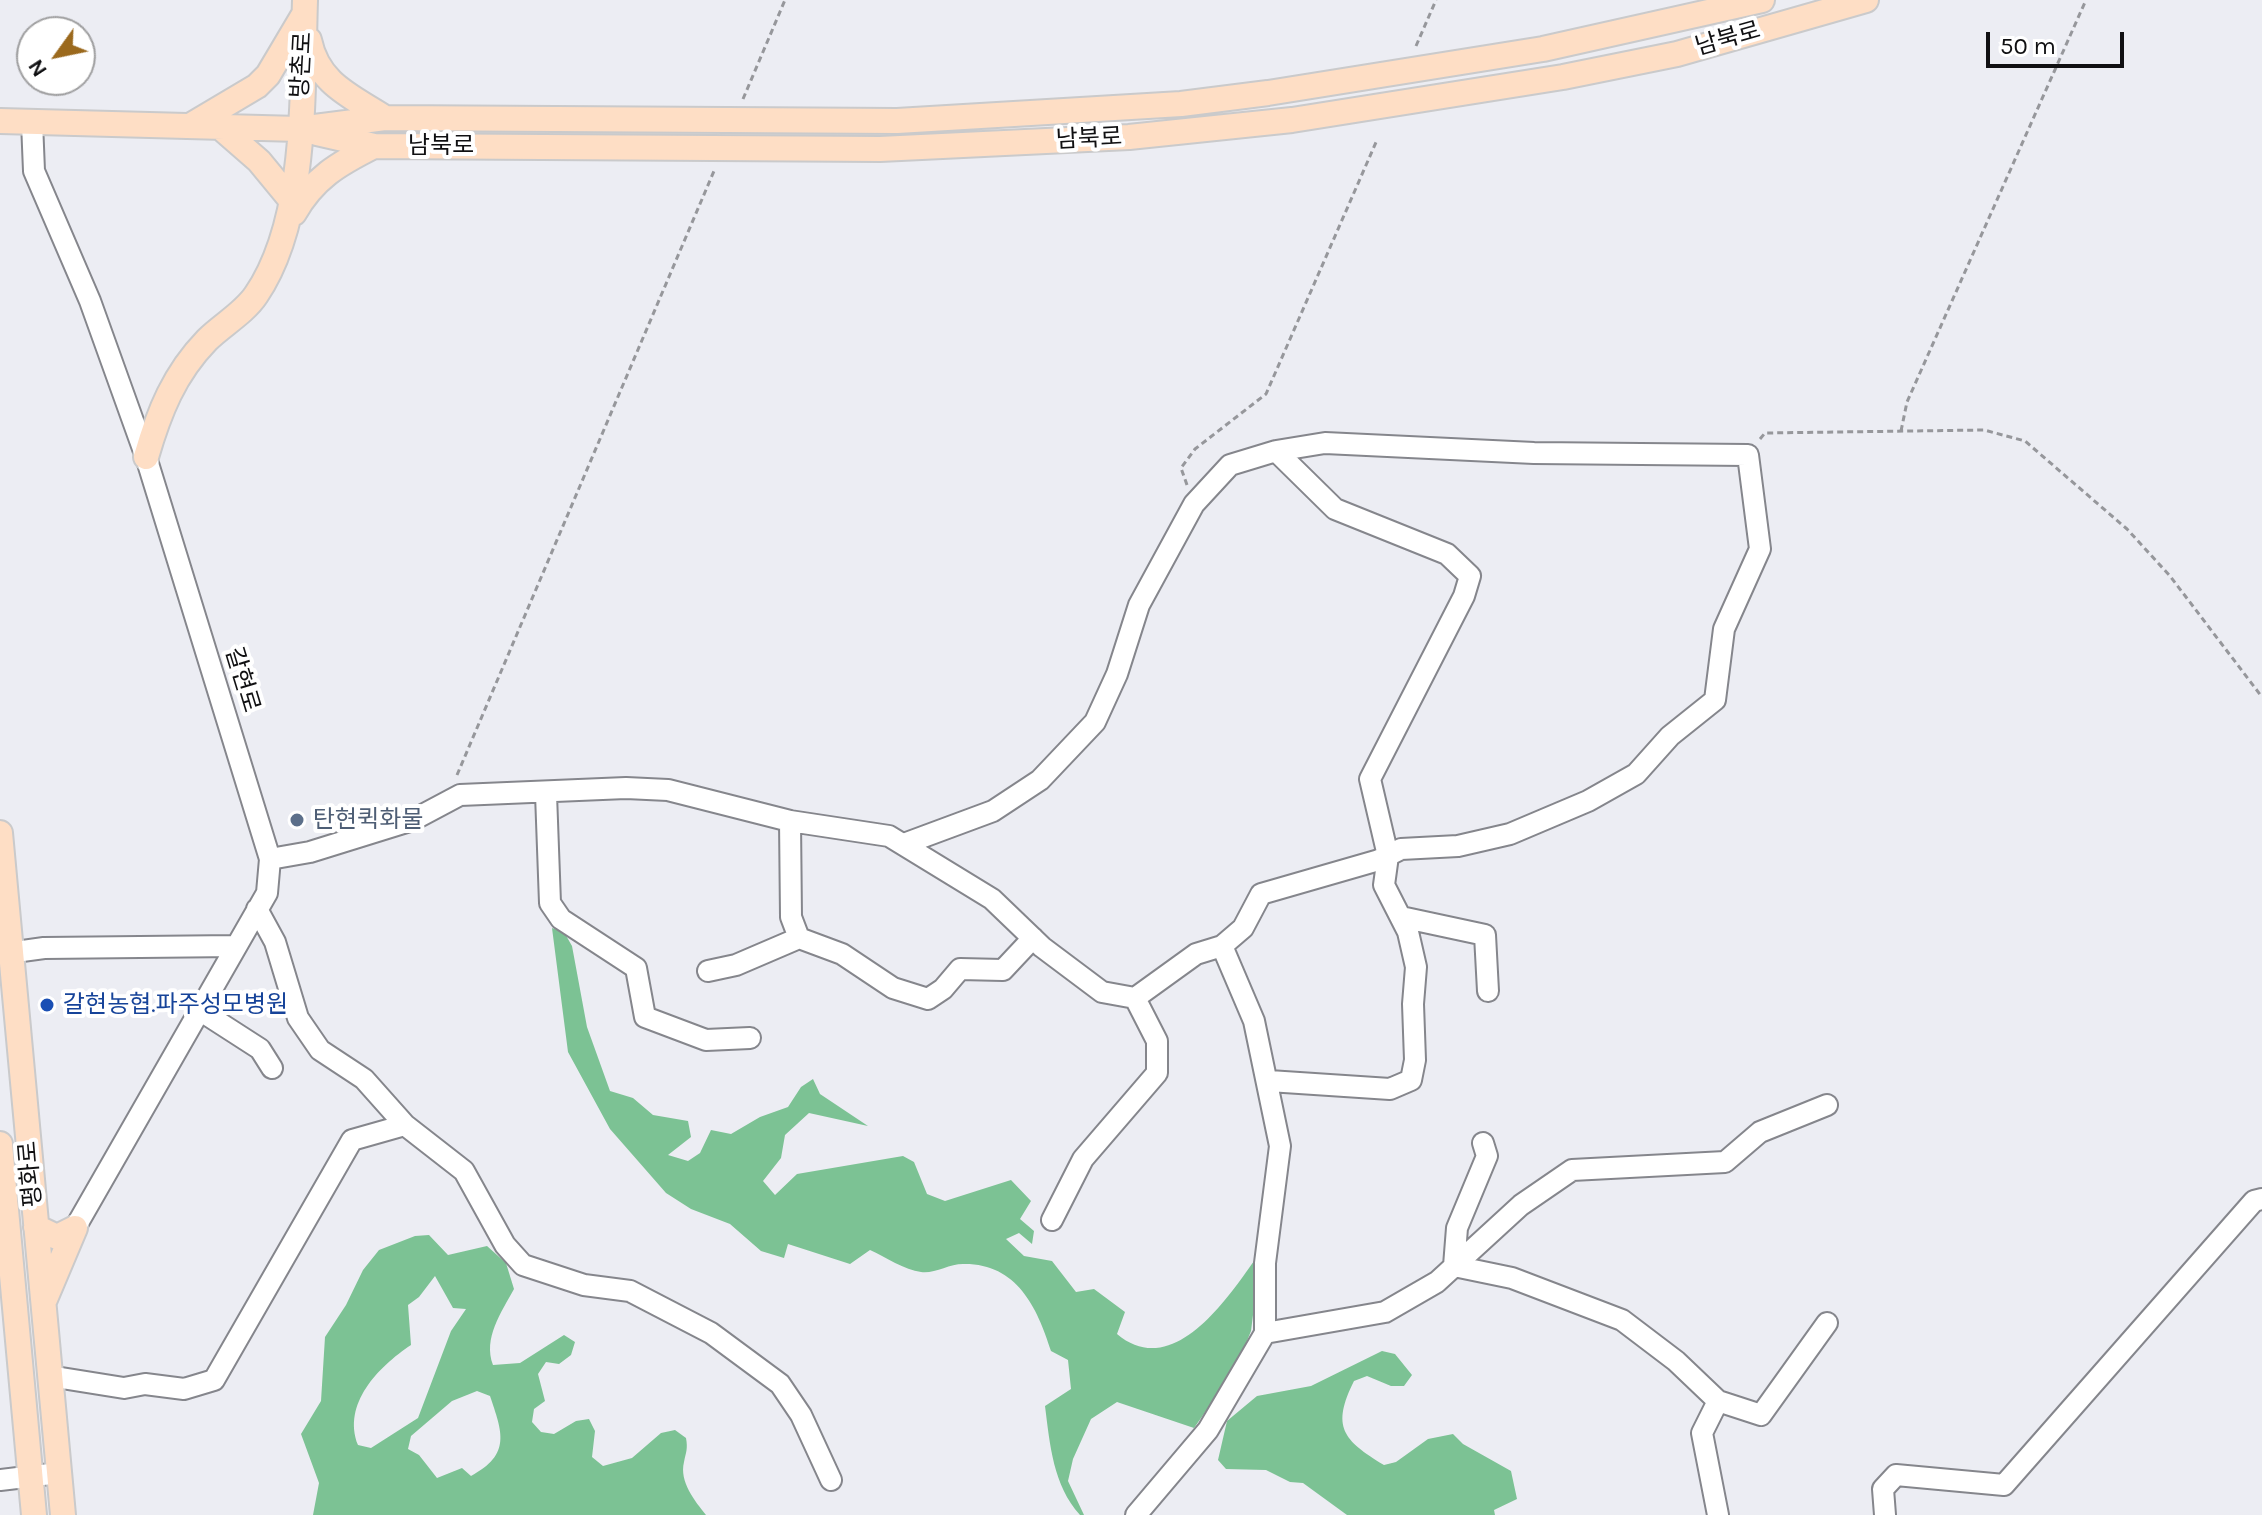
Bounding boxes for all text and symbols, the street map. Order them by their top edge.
north arrow [16,16,96,96]
street label: 남북로 [1692,16,1764,62]
scale bar [1990,16,2128,66]
street label: 방촌로 [286,31,318,99]
text: 50 m [2000,32,2056,60]
text: N [22,54,53,82]
street label: 남북로 [1055,123,1123,155]
street label: 남북로 [408,132,474,160]
street label: 갈현로 [219,644,265,716]
place label: 탄현퀵화물 [313,806,423,834]
marker: 탄현퀵화물 [288,811,306,829]
place label: 갈현농협.파주성모병원 [63,991,288,1019]
marker: 갈현농협.파주성모병원 [38,996,56,1014]
street label: 평화로 [14,1140,48,1208]

